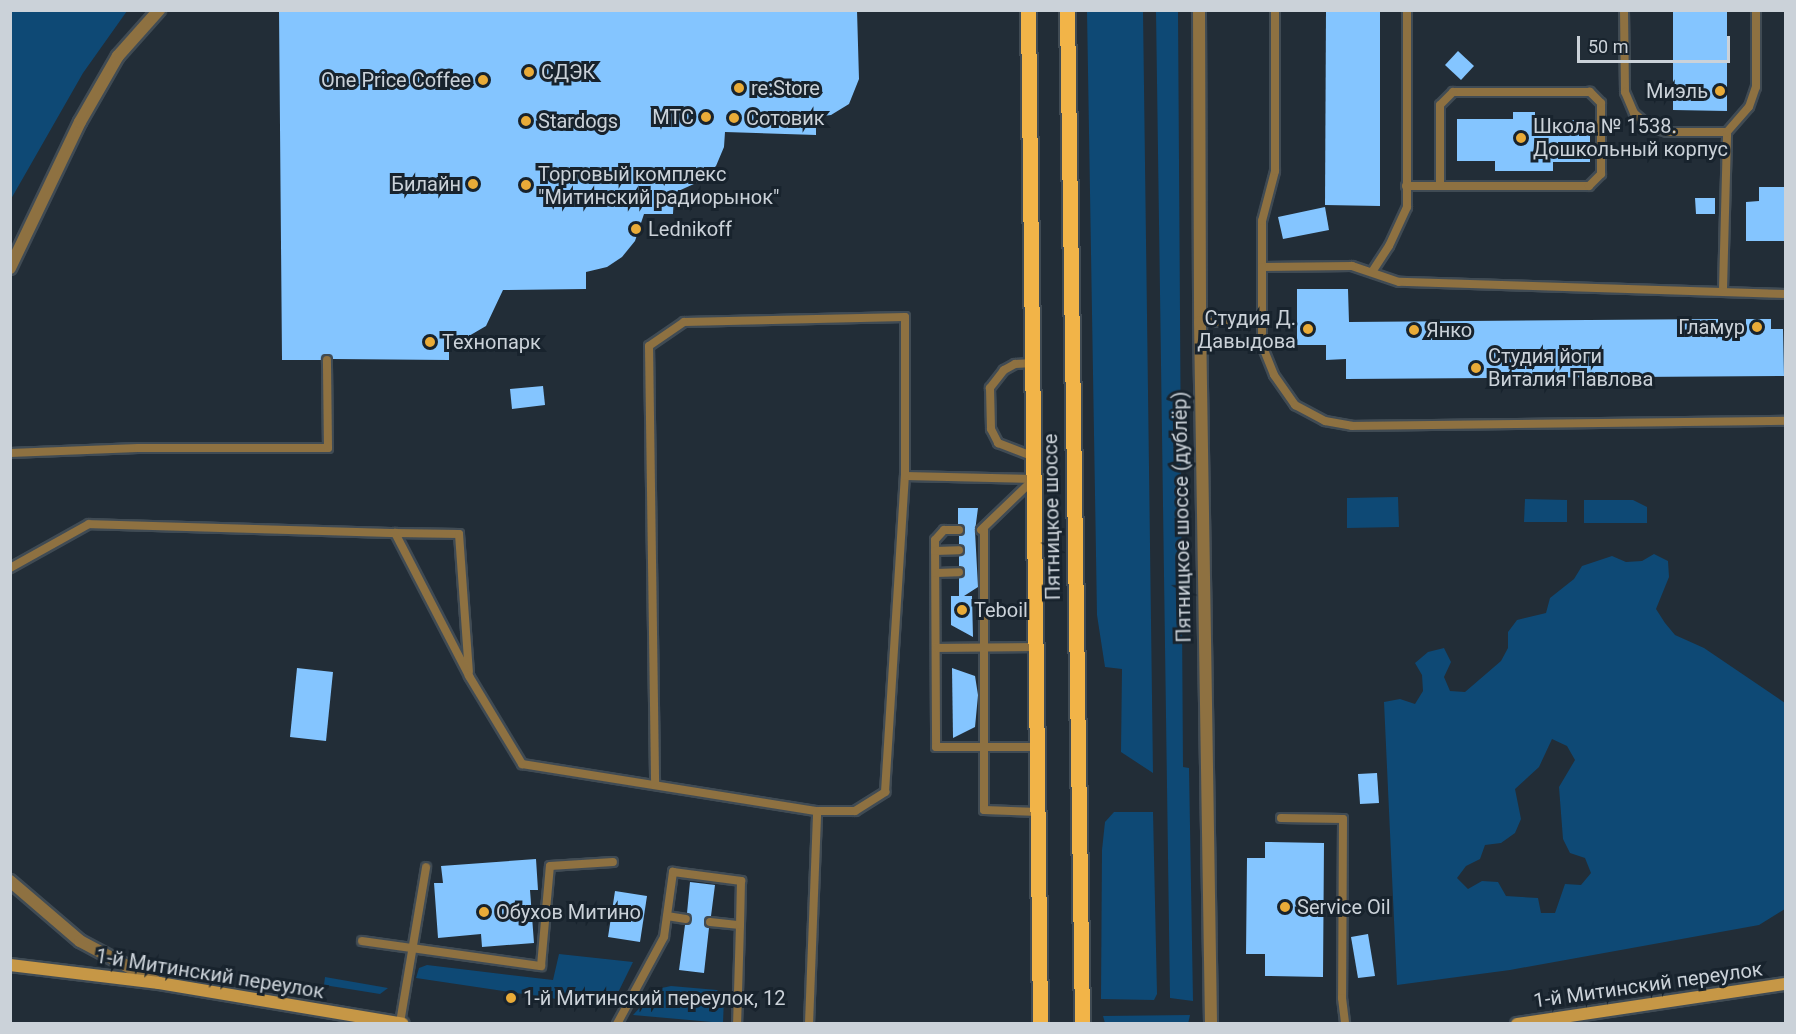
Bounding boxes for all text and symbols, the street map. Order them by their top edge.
scale bar [1580,24,1733,62]
text: 50 m [1588,36,1628,57]
place label: СДЭК [541,60,595,84]
marker: СДЭК [522,65,536,79]
place label: One Price Coffee [321,68,471,92]
marker: One Price Coffee [476,73,490,87]
place label: re:Store [751,76,820,100]
place label: Миэль [1646,79,1708,103]
marker: re:Store [732,81,746,95]
marker: Миэль [1713,84,1727,98]
place label: МТС [652,105,694,129]
place label: Сотовик [746,106,825,130]
place label: Stardogs [538,109,618,133]
marker: МТС [699,110,713,124]
marker: Сотовик [727,111,741,125]
marker: Stardogs [519,114,533,128]
place label: Школа № 1538. Дошкольный корпус [1533,114,1728,161]
marker: Школа № 1538. Дошкольный корпус [1514,131,1528,145]
place label: Торговый комплекс "Митинский радиорынок" [538,162,779,209]
place label: Билайн [391,172,461,196]
marker: Билайн [466,177,480,191]
marker: Торговый комплекс "Митинский радиорынок" [519,178,533,192]
place label: Lednikoff [648,217,732,241]
marker: Lednikoff [629,222,643,236]
place label: Студия Д. Давыдова [1197,306,1296,353]
place label: Гламур [1678,315,1745,339]
place label: Янко [1426,318,1472,342]
marker: Гламур [1750,320,1764,334]
marker: Студия Д. Давыдова [1301,322,1315,336]
marker: Янко [1407,323,1421,337]
place label: Технопарк [442,330,541,354]
marker: Технопарк [423,335,437,349]
place label: Студия йоги Виталия Павлова [1488,344,1653,391]
marker: Студия йоги Виталия Павлова [1469,361,1483,375]
street label: Пятницкое шоссе (дублёр) [1168,391,1196,643]
street label: Пятницкое шоссе [1039,434,1065,600]
place label: Teboil [974,598,1028,622]
marker: Teboil [955,603,969,617]
place label: Service Oil [1297,895,1391,919]
place label: Обухов Митино [496,900,641,924]
marker: Service Oil [1278,900,1292,914]
marker: Обухов Митино [477,905,491,919]
street label: 1-й Митинский переулок [94,944,326,1004]
street label: 1-й Митинский переулок [1532,957,1764,1013]
place label: 1-й Митинский переулок, 12 [523,986,785,1010]
marker: 1-й Митинский переулок, 12 [504,991,518,1005]

